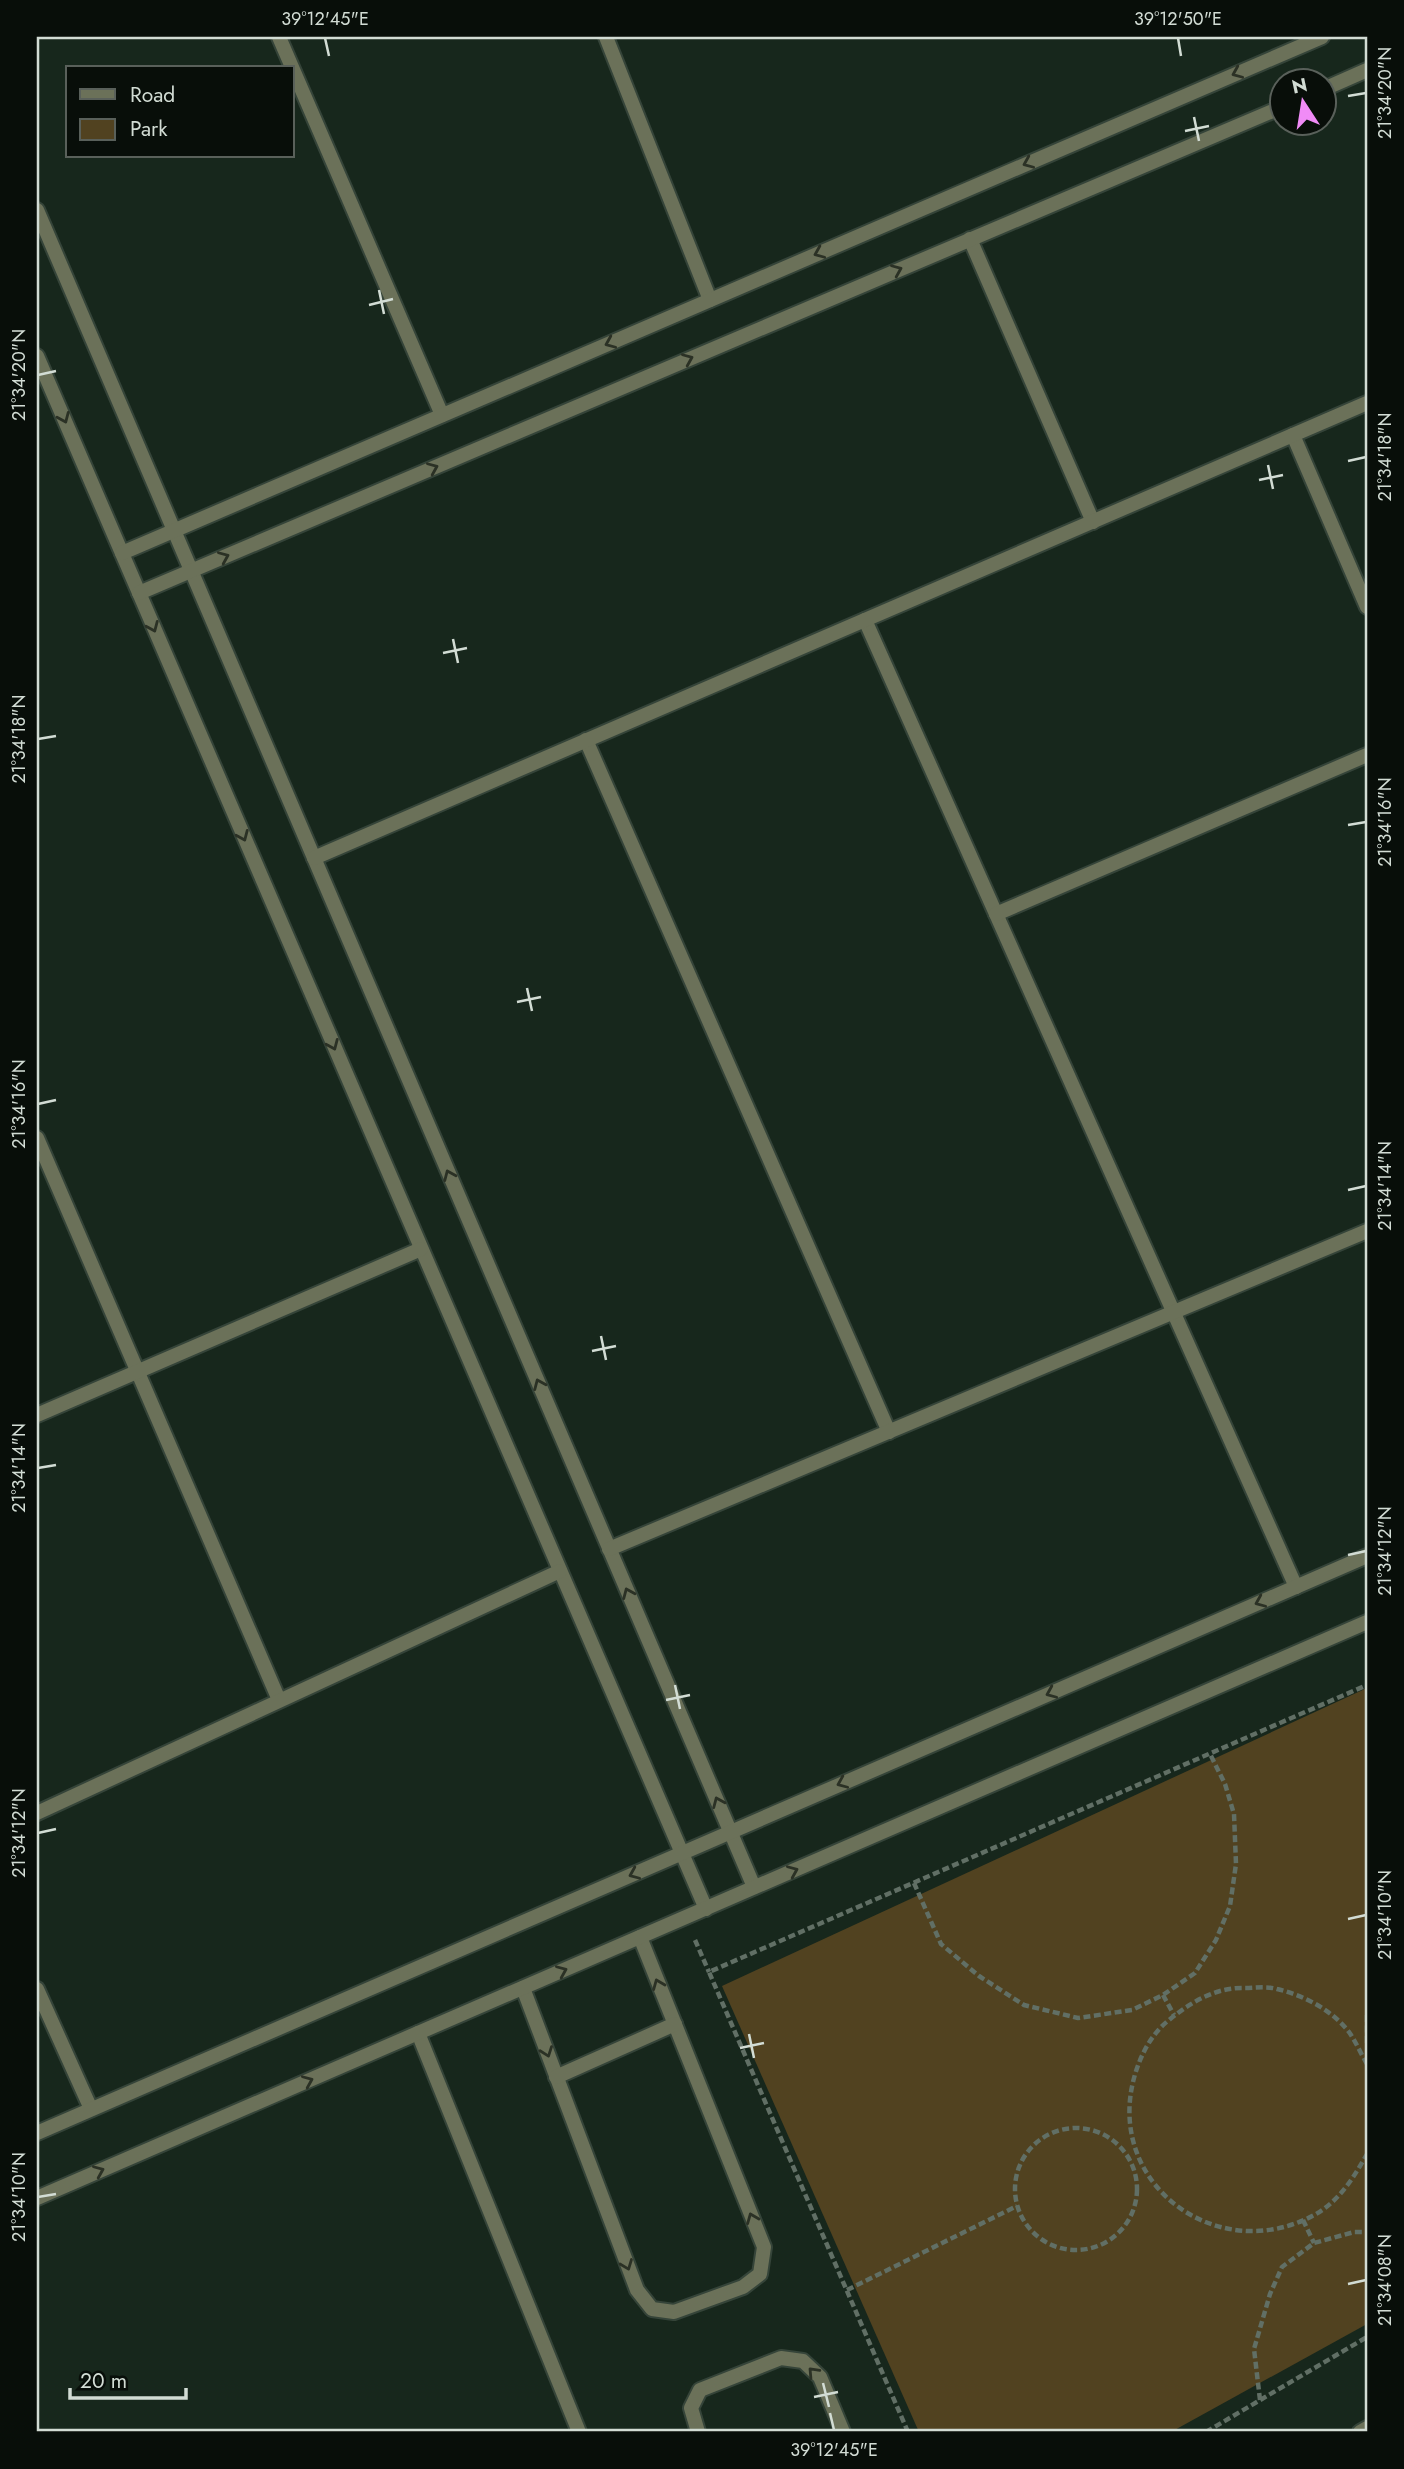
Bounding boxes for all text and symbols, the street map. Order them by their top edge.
text: 39°12'45"E [281,6,369,32]
text: 39°12'50"E [1134,6,1222,32]
text: 21°34'20"N [1372,47,1398,139]
one-way arrow [1232,65,1244,79]
legend [66,66,294,158]
north arrow [1268,66,1338,136]
text: N [1289,71,1310,101]
text: Road [130,80,175,110]
text: Park [130,114,168,144]
one-way arrow [1023,155,1035,169]
one-way arrow [814,245,826,259]
one-way arrow [890,265,902,279]
text: 21°34'20"N [6,329,32,421]
one-way arrow [605,335,617,349]
one-way arrow [681,354,693,368]
one-way arrow [56,411,70,424]
text: 21°34'18"N [1372,412,1398,502]
one-way arrow [426,462,439,476]
one-way arrow [217,551,229,565]
one-way arrow [145,621,159,633]
text: 21°34'18"N [6,694,32,784]
text: 21°34'16"N [1372,777,1398,867]
one-way arrow [235,830,249,842]
one-way arrow [325,1039,339,1051]
text: 21°34'16"N [6,1059,32,1149]
text: 21°34'14"N [1372,1141,1398,1231]
one-way arrow [444,1169,458,1181]
one-way arrow [533,1379,547,1391]
text: 21°34'14"N [6,1423,32,1513]
text: 21°34'12"N [1372,1506,1398,1596]
one-way arrow [623,1588,637,1600]
one-way arrow [1254,1594,1267,1608]
one-way arrow [1046,1685,1058,1699]
one-way arrow [837,1775,849,1789]
text: 21°34'12"N [6,1788,32,1878]
one-way arrow [712,1797,726,1809]
one-way arrow [786,1865,798,1879]
one-way arrow [628,1866,641,1880]
text: 21°34'10"N [1372,1870,1398,1960]
one-way arrow [555,1965,567,1979]
one-way arrow [653,1978,667,1990]
one-way arrow [538,2045,552,2057]
one-way arrow [301,2075,313,2089]
text: 21°34'10"N [6,2152,32,2242]
one-way arrow [92,2165,105,2179]
one-way arrow [747,2212,761,2224]
text: 21°34'08"N [1372,2234,1398,2326]
one-way arrow [619,2258,633,2270]
scale bar [70,2357,186,2401]
text: 20 m [80,2366,127,2396]
one-way arrow [809,2367,821,2380]
text: 39°12'45"E [790,2437,878,2463]

